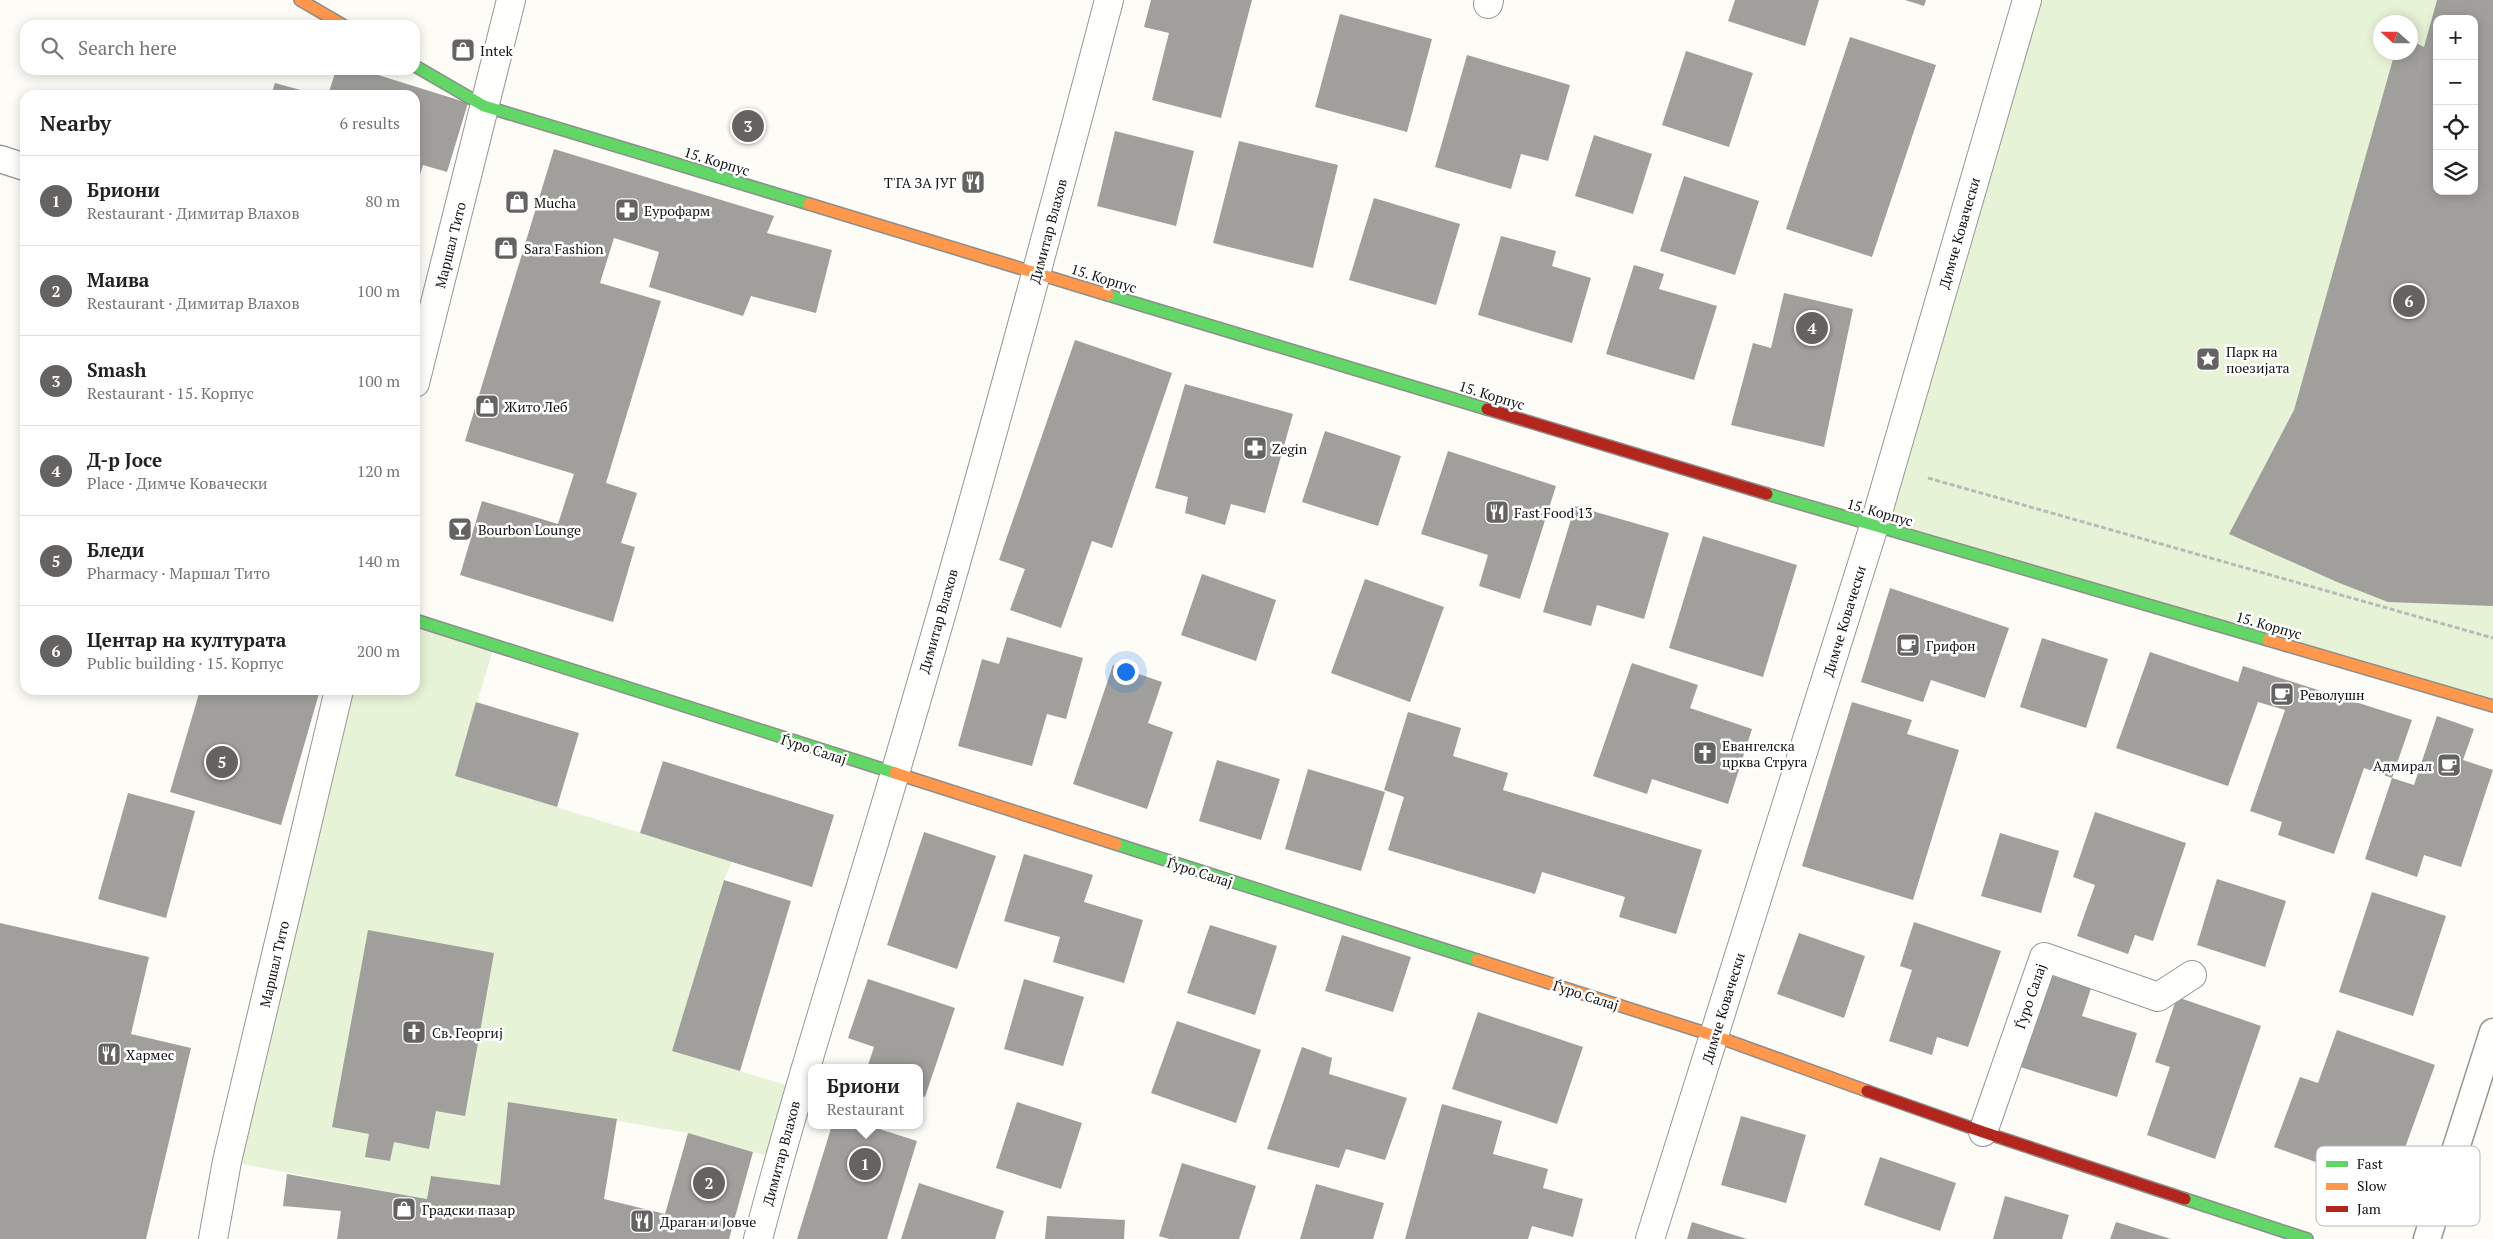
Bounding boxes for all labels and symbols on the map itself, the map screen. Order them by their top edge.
north arrow [2373,15,2418,60]
shop icon: Intek [450,37,476,63]
place label: Intek [480,41,513,60]
pin: 3 [732,107,764,145]
street label: 15. Корпус [682,142,752,180]
restaurant icon: Т'ГА ЗА ЈУГ [960,169,986,195]
place label: Т'ГА ЗА ЈУГ [884,173,956,192]
street label: Димче Ковачески [1934,175,1984,291]
street label: Димитар Влахов [1025,176,1071,286]
shop icon: Mucha [504,189,530,215]
place label: Mucha [534,193,576,212]
pharmacy icon: Еурофарм [614,197,640,223]
street label: Маршал Тито [430,200,470,290]
place label: Еурофарм [644,201,710,220]
shop icon: Sara Fashion [493,235,519,261]
place label: Sara Fashion [524,239,604,258]
street label: 15. Корпус [1069,259,1139,297]
pin: 6 [2393,282,2425,320]
pin: 4 [1796,309,1828,347]
place label: Парк на поезијата [2226,342,2290,377]
place icon: Парк на поезијата [2195,346,2221,372]
street label: 15. Корпус [1457,376,1527,414]
shop icon: Жито Леб [474,393,500,419]
place label: Жито Леб [504,397,568,416]
pharmacy icon: Zegin [1242,435,1268,461]
place label: Zegin [1272,439,1308,458]
street label: 15. Корпус [1845,494,1915,530]
restaurant icon: Fast Food 13 [1484,499,1510,525]
place label: Fast Food 13 [1514,503,1593,522]
bar icon: Bourbon Lounge [447,516,473,542]
place label: Bourbon Lounge [478,520,581,539]
street label: Димче Ковачески [1818,563,1870,679]
street label: Димитар Влахов [914,567,962,675]
street label: 15. Корпус [2234,607,2304,643]
cafe icon: Грифон [1895,632,1921,658]
place label: Грифон [1926,636,1976,655]
your location [1113,659,1139,685]
cafe icon: Револушн [2269,681,2295,707]
place label: Револушн [2300,685,2365,704]
street label: Ѓуро Салај [779,729,849,769]
place label: Евангелска црква Струга [1722,736,1807,771]
church icon: Евангелска црква Струга [1692,740,1718,766]
pin: 5 [206,743,238,781]
cafe icon: Адмирал [2436,752,2462,778]
place label: Адмирал [2373,756,2432,775]
street label: Ѓуро Салај [1165,852,1235,892]
street label: Маршал Тито [255,919,293,1009]
street label: Димче Ковачески [1697,950,1749,1066]
street label: Ѓуро Салај [2010,961,2050,1031]
street label: Ѓуро Салај [1551,975,1621,1015]
church icon: Св. Георгиј [401,1019,427,1045]
place label: Св. Георгиј [432,1023,503,1042]
restaurant icon: Хармес [96,1041,122,1067]
place label: Хармес [126,1045,174,1064]
street label: Димитар Влахов [758,1098,804,1208]
pin: 1 [849,1145,881,1183]
legend [2316,1146,2480,1226]
text: Fast [2357,1154,2384,1173]
pin: 2 [693,1164,725,1202]
text: Slow [2357,1176,2387,1195]
shop icon: Градски пазар [391,1196,417,1222]
text: Jam [2357,1199,2381,1218]
place label: Градски пазар [422,1200,515,1219]
restaurant icon: Драган и Јовче [629,1208,655,1234]
place label: Драган и Јовче [660,1212,756,1231]

